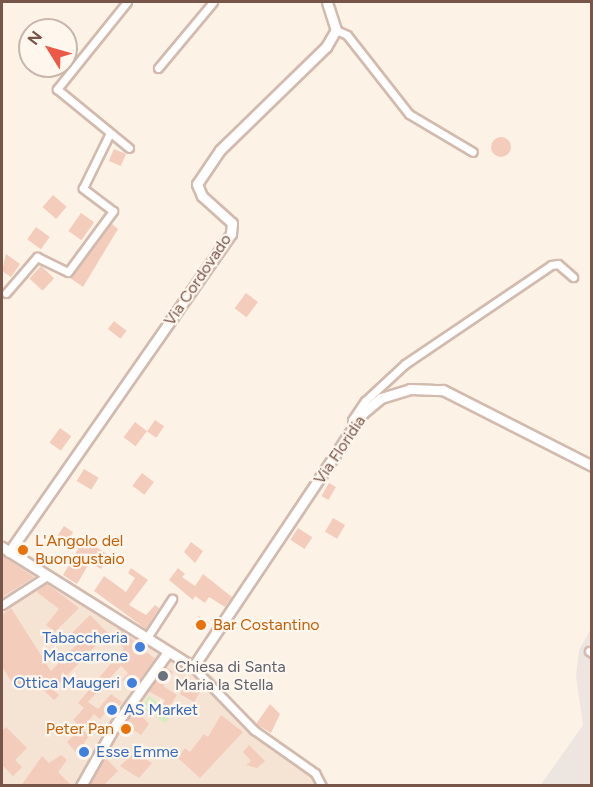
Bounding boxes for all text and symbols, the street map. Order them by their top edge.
north arrow [18,18,78,78]
text: N [24,27,46,49]
street label: Via Cordovado [160,230,236,330]
street label: Via Floridia [310,412,370,488]
place label: L'Angolo del Buongustaio [35,531,125,569]
marker: L'Angolo del Buongustaio [16,543,30,557]
place label: Bar Costantino [213,615,320,635]
marker: Bar Costantino [194,618,208,632]
place label: Tabaccheria Maccarrone [42,628,128,666]
marker: Tabaccheria Maccarrone [133,640,147,654]
place label: Chiesa di Santa Maria la Stella [175,657,286,695]
marker: Chiesa di Santa Maria la Stella [156,669,170,683]
place label: Ottica Maugeri [13,673,120,693]
marker: Ottica Maugeri [125,676,139,690]
place label: AS Market [124,700,198,720]
marker: AS Market [105,703,119,717]
place label: Peter Pan [46,719,114,739]
marker: Peter Pan [119,722,133,736]
place label: Esse Emme [96,742,179,762]
marker: Esse Emme [77,745,91,759]

